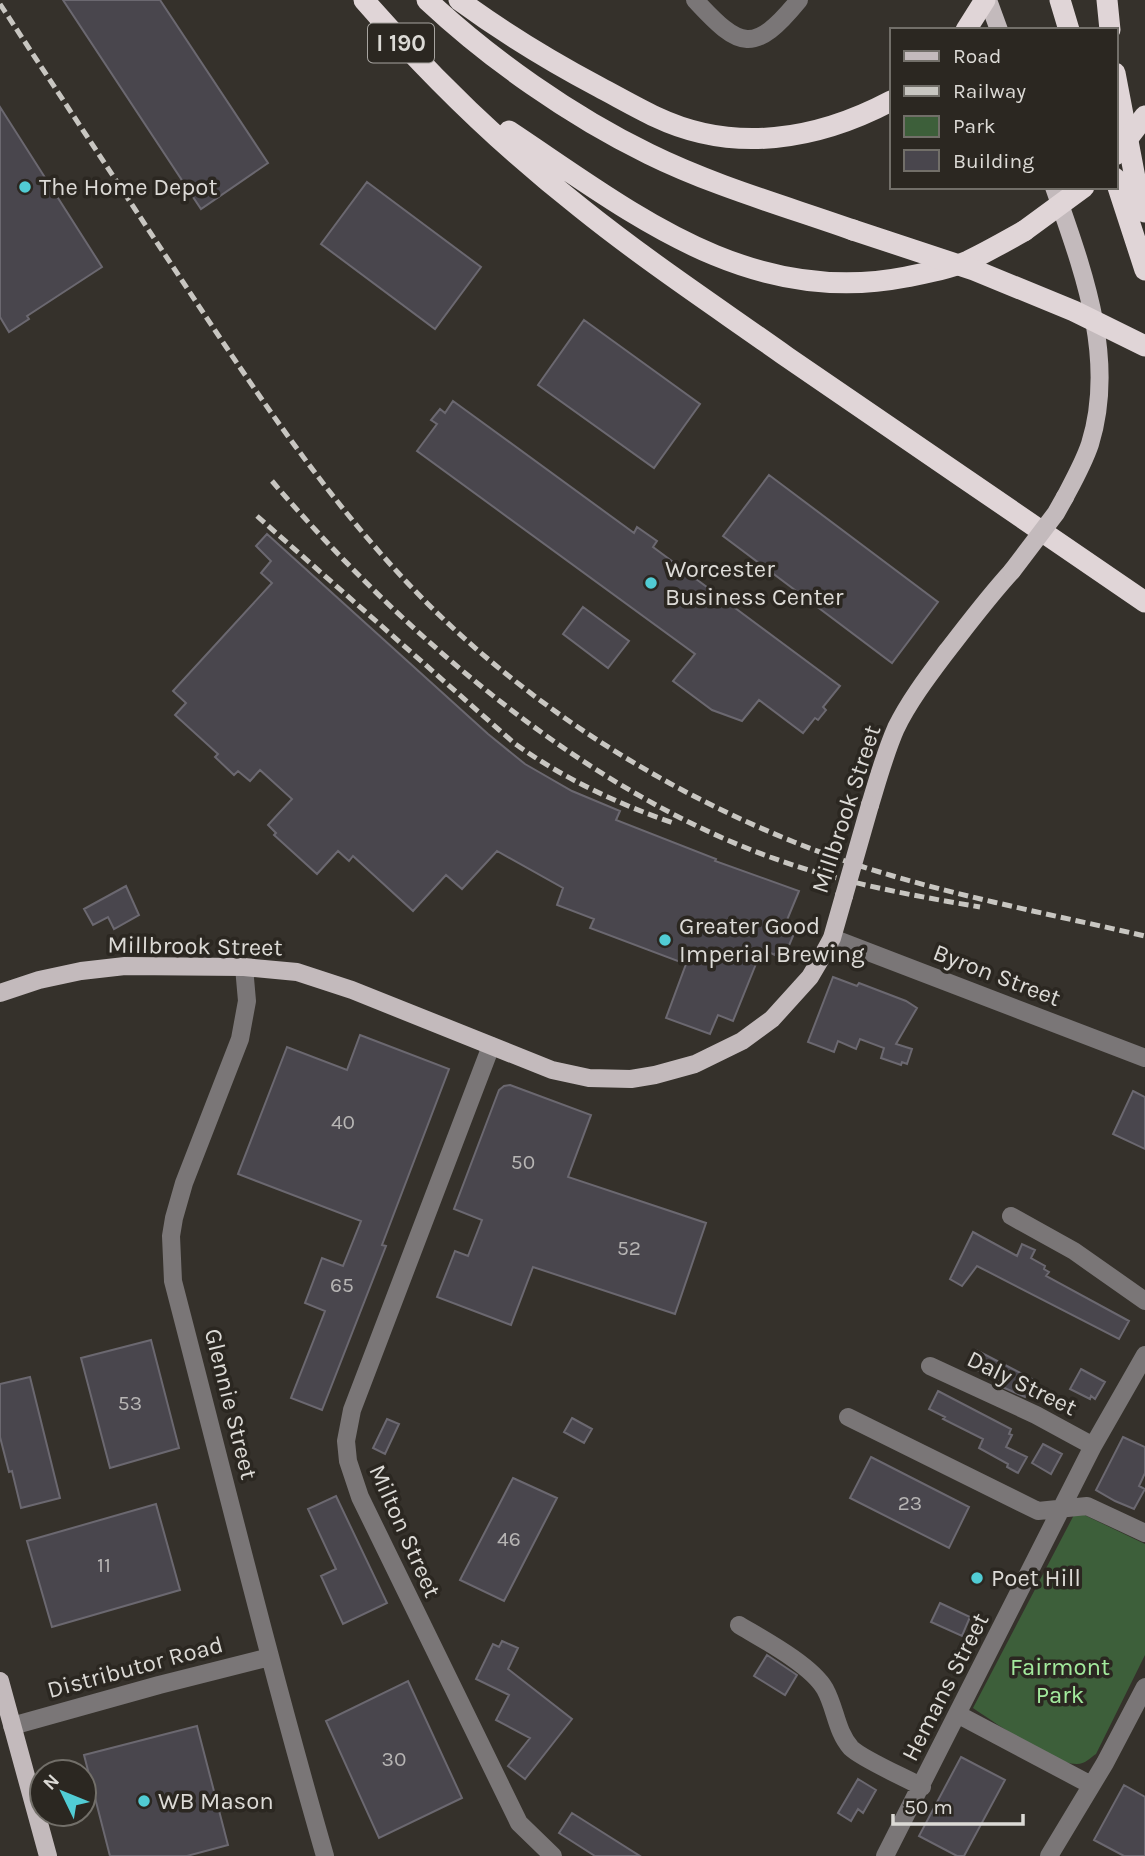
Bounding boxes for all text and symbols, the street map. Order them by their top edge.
road number: I 190 [368,24,434,62]
legend [890,28,1117,189]
text: Road [953,44,1001,68]
text: Railway [953,79,1026,103]
text: Park [953,114,996,138]
text: Building [953,149,1034,173]
place label: The Home Depot [39,173,218,201]
marker: The Home Depot [17,179,33,195]
place label: Worcester Business Center [665,555,844,611]
marker: Worcester Business Center [643,575,659,591]
street label: Millbrook Street [806,721,886,897]
place label: Greater Good Imperial Brewing [679,912,865,968]
street label: Millbrook Street [107,930,283,962]
marker: Greater Good Imperial Brewing [657,932,673,948]
street label: Byron Street [929,938,1065,1012]
house number: 40 [331,1110,355,1134]
house number: 50 [511,1150,535,1174]
house number: 52 [617,1236,641,1260]
house number: 65 [330,1273,354,1297]
street label: Glennie Street [199,1326,263,1482]
street label: Daly Street [963,1344,1081,1422]
house number: 53 [118,1391,142,1415]
street label: Milton Street [363,1460,447,1602]
house number: 23 [898,1491,922,1515]
house number: 46 [497,1527,521,1551]
house number: 11 [97,1553,111,1577]
place label: Poet Hill [991,1564,1081,1592]
marker: Poet Hill [969,1570,985,1586]
street label: Hemans Street [896,1608,994,1766]
street label: Distributor Road [44,1630,226,1704]
park label: Fairmont Park [1010,1653,1110,1709]
house number: 30 [382,1747,406,1771]
north arrow [28,1758,98,1828]
text: N [39,1770,64,1795]
scale bar [893,1783,1023,1827]
place label: WB Mason [158,1787,274,1815]
marker: WB Mason [136,1793,152,1809]
text: 50 m [904,1795,953,1819]

